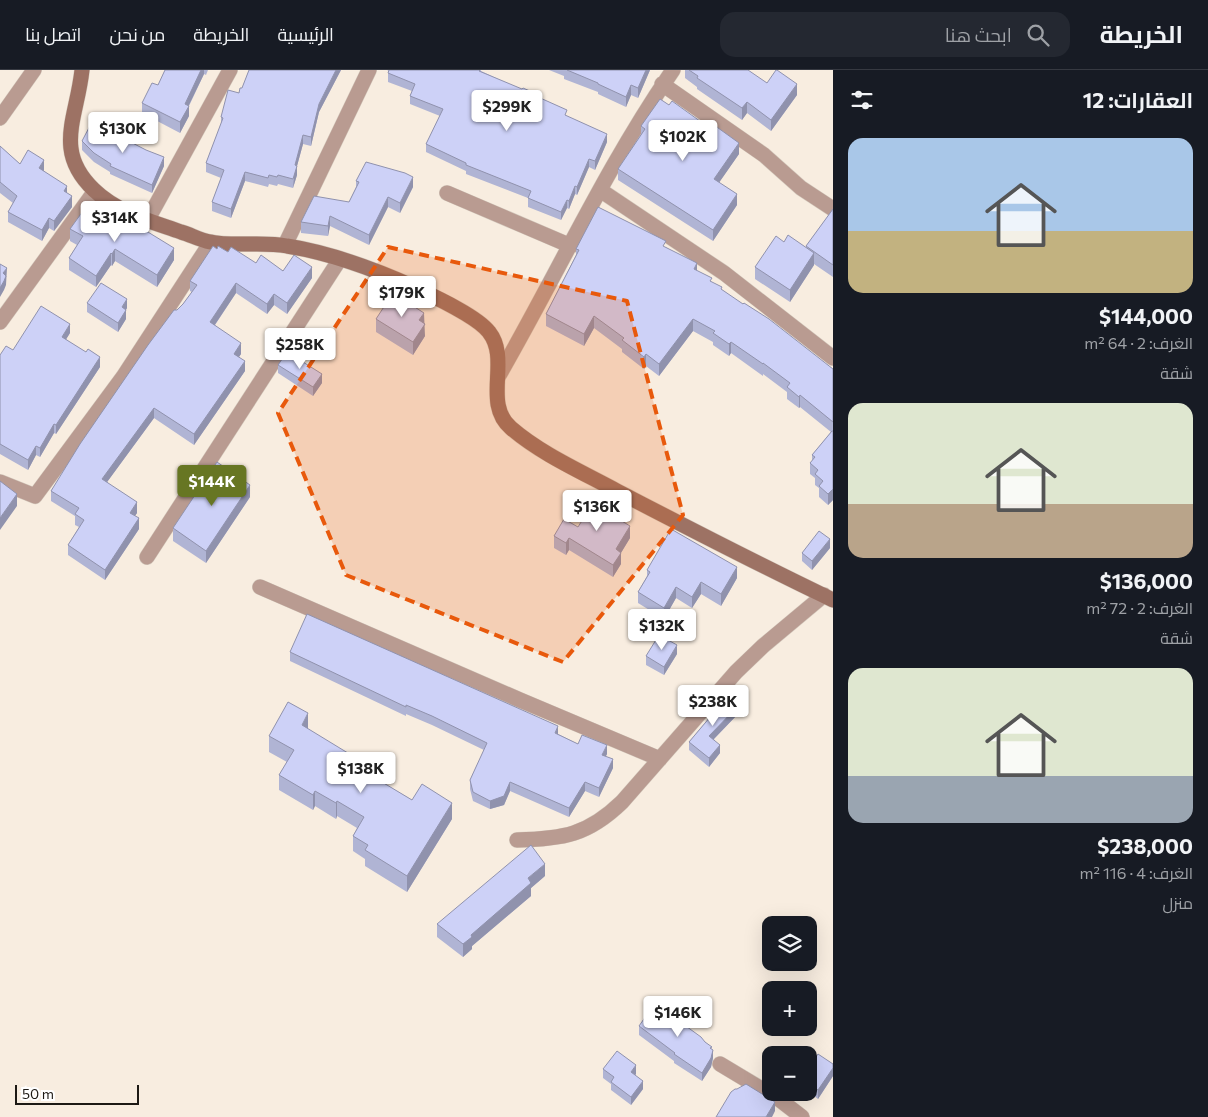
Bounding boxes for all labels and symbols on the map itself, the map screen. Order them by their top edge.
pin: $299K [472,90,542,132]
pin: $130K [88,112,158,154]
pin: $102K [648,119,718,162]
pin: $314K [80,200,150,243]
pin: $179K [367,276,437,318]
pin: $258K [265,328,335,370]
pin: $144K [177,464,247,507]
pin: $136K [562,490,632,532]
pin: $132K [627,608,697,651]
pin: $238K [678,684,748,727]
pin: $138K [326,752,396,794]
pin: $146K [643,996,713,1038]
scale bar [15,1082,139,1105]

